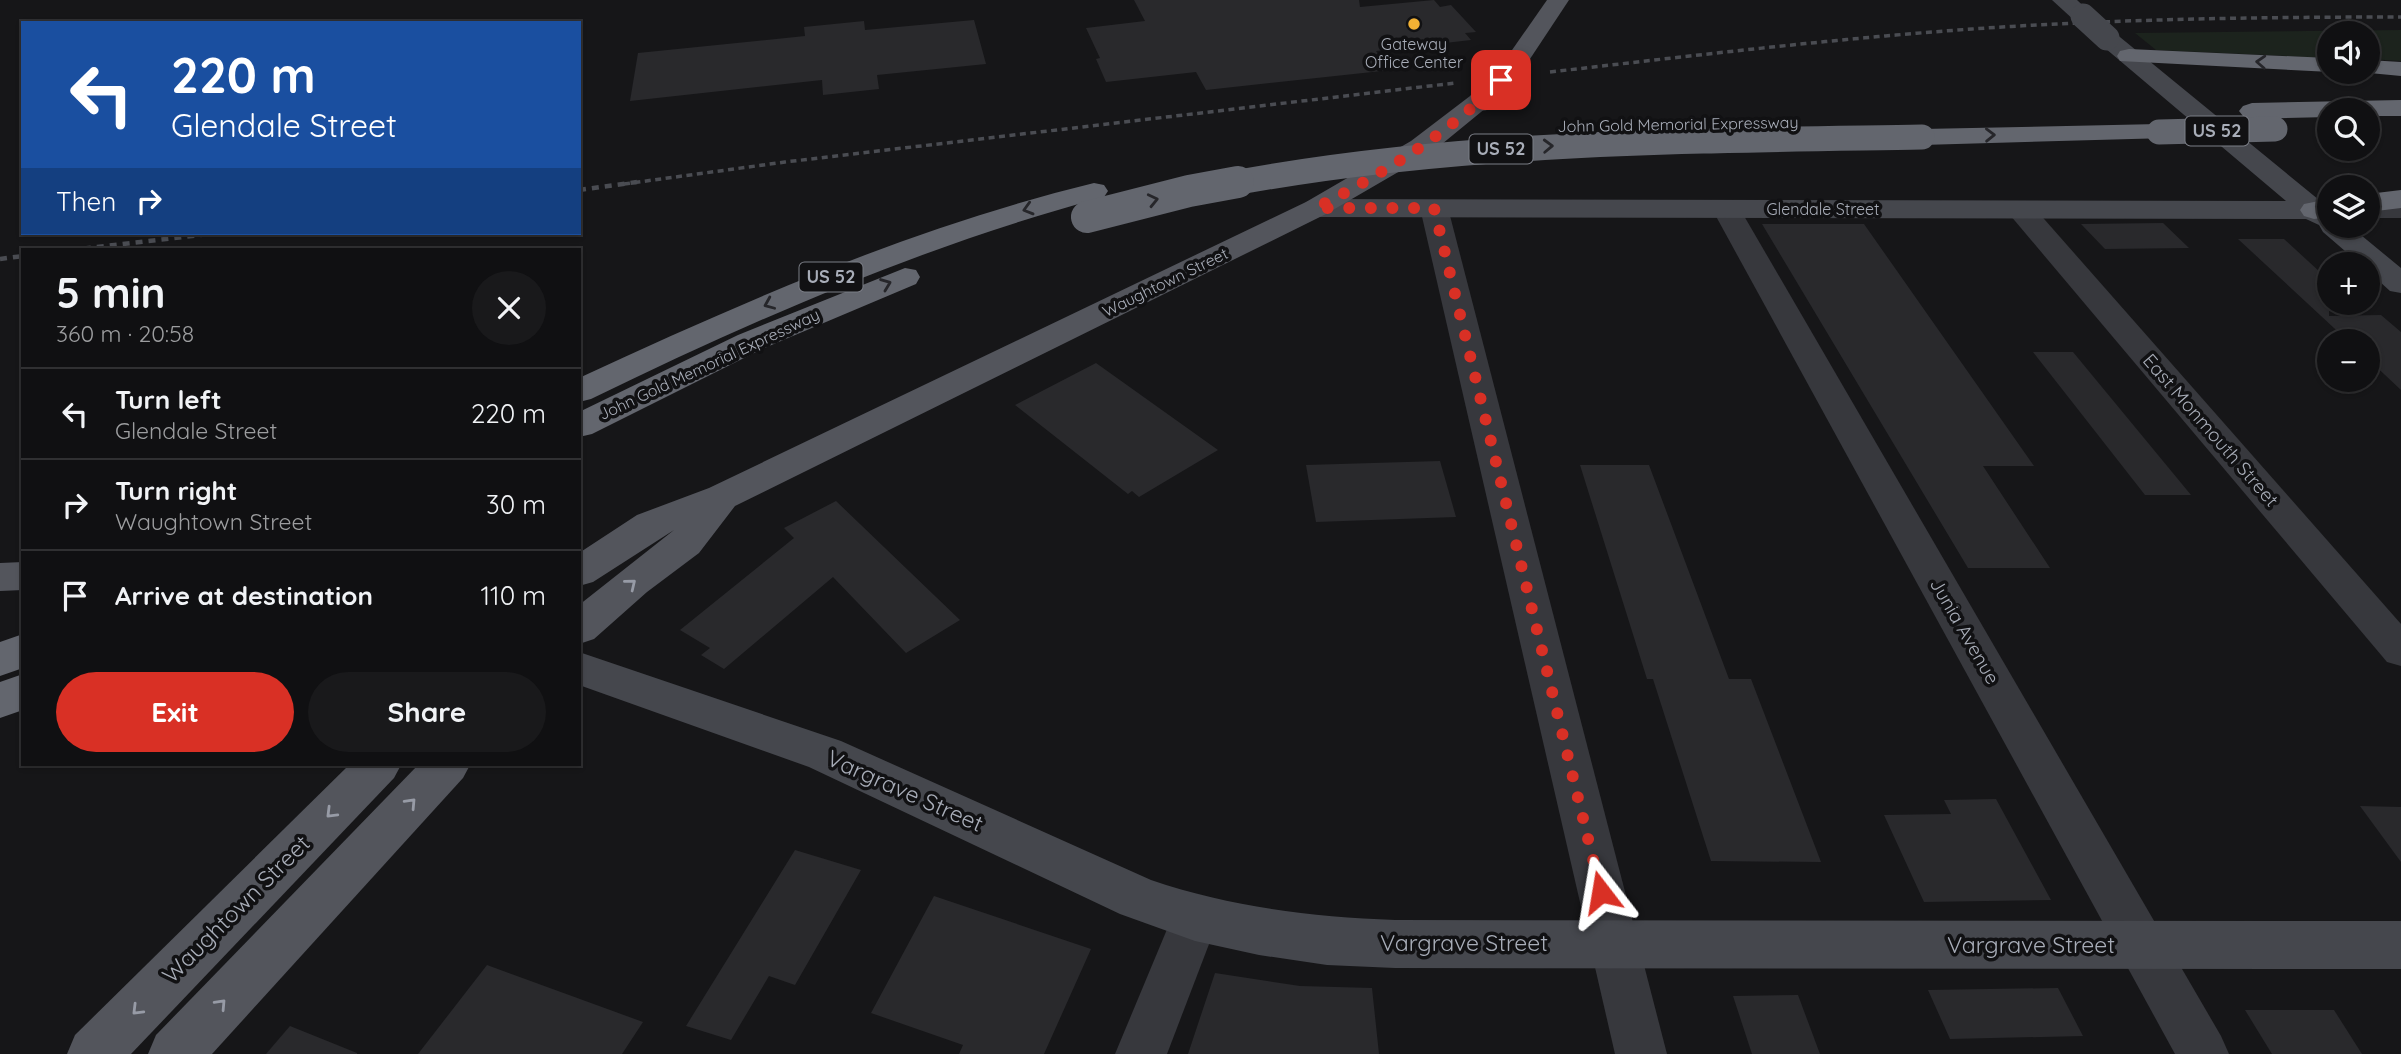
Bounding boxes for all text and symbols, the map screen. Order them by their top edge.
marker: Gateway Office Center [1406,16,1422,32]
map controls [2317,21,2380,392]
button: sound [2317,21,2380,84]
place label: Gateway Office Center [1365,34,1463,72]
text: 220 m [171,44,316,105]
icon: left [56,49,147,140]
pin [1471,50,1531,110]
one-way arrow [2255,55,2266,70]
icon: arrive [1482,61,1520,99]
button: search [2317,98,2380,161]
text: Glendale Street [171,105,397,145]
street label: John Gold Memorial Expressway [1557,112,1799,136]
road number: US 52 [2186,116,2248,146]
one-way arrow [1985,128,1996,143]
road number: US 52 [1470,134,1532,164]
one-way arrow [1542,139,1553,154]
button: layers [2317,175,2380,238]
icon: right [130,182,168,220]
text: Then [56,185,116,218]
one-way arrow [1147,194,1159,208]
street label: Glendale Street [1767,199,1879,219]
one-way arrow [1022,201,1034,215]
street label: Waughtown Street [1099,243,1231,321]
button: + [2317,252,2380,315]
road number: US 52 [800,262,862,292]
text: 5 min [56,266,166,319]
button: close [472,271,546,345]
one-way arrow [879,278,891,292]
one-way arrow [763,296,776,310]
street label: John Gold Memorial Expressway [596,304,822,424]
text: 360 m · 20:58 [56,319,194,348]
button: − [2317,329,2380,392]
street label: East Monmouth Street [2138,349,2284,511]
text: Turn left [115,383,222,416]
icon: left [56,395,94,433]
text: 220 m [471,397,546,430]
text: Glendale Street [115,416,277,445]
text: Turn right [115,474,237,507]
icon: right [56,486,94,524]
text: 30 m [486,488,546,521]
text: Waughtown Street [115,507,312,536]
street label: Junia Avenue [1925,574,2005,688]
icon: arrive [56,577,94,615]
text: Arrive at destination [115,579,373,612]
text: 110 m [480,579,546,612]
one-way arrow [623,580,636,592]
button: Exit [56,672,294,752]
button: Share [308,672,546,752]
street label: Vargrave Street [822,743,988,838]
one-way arrow [402,798,415,811]
one-way arrow [326,805,339,818]
street label: Waughtown Street [156,828,316,989]
position arrow [1564,855,1638,929]
street label: Vargrave Street [1380,928,1548,957]
street label: Vargrave Street [1947,930,2115,959]
one-way arrow [213,999,226,1012]
one-way arrow [132,1002,145,1015]

